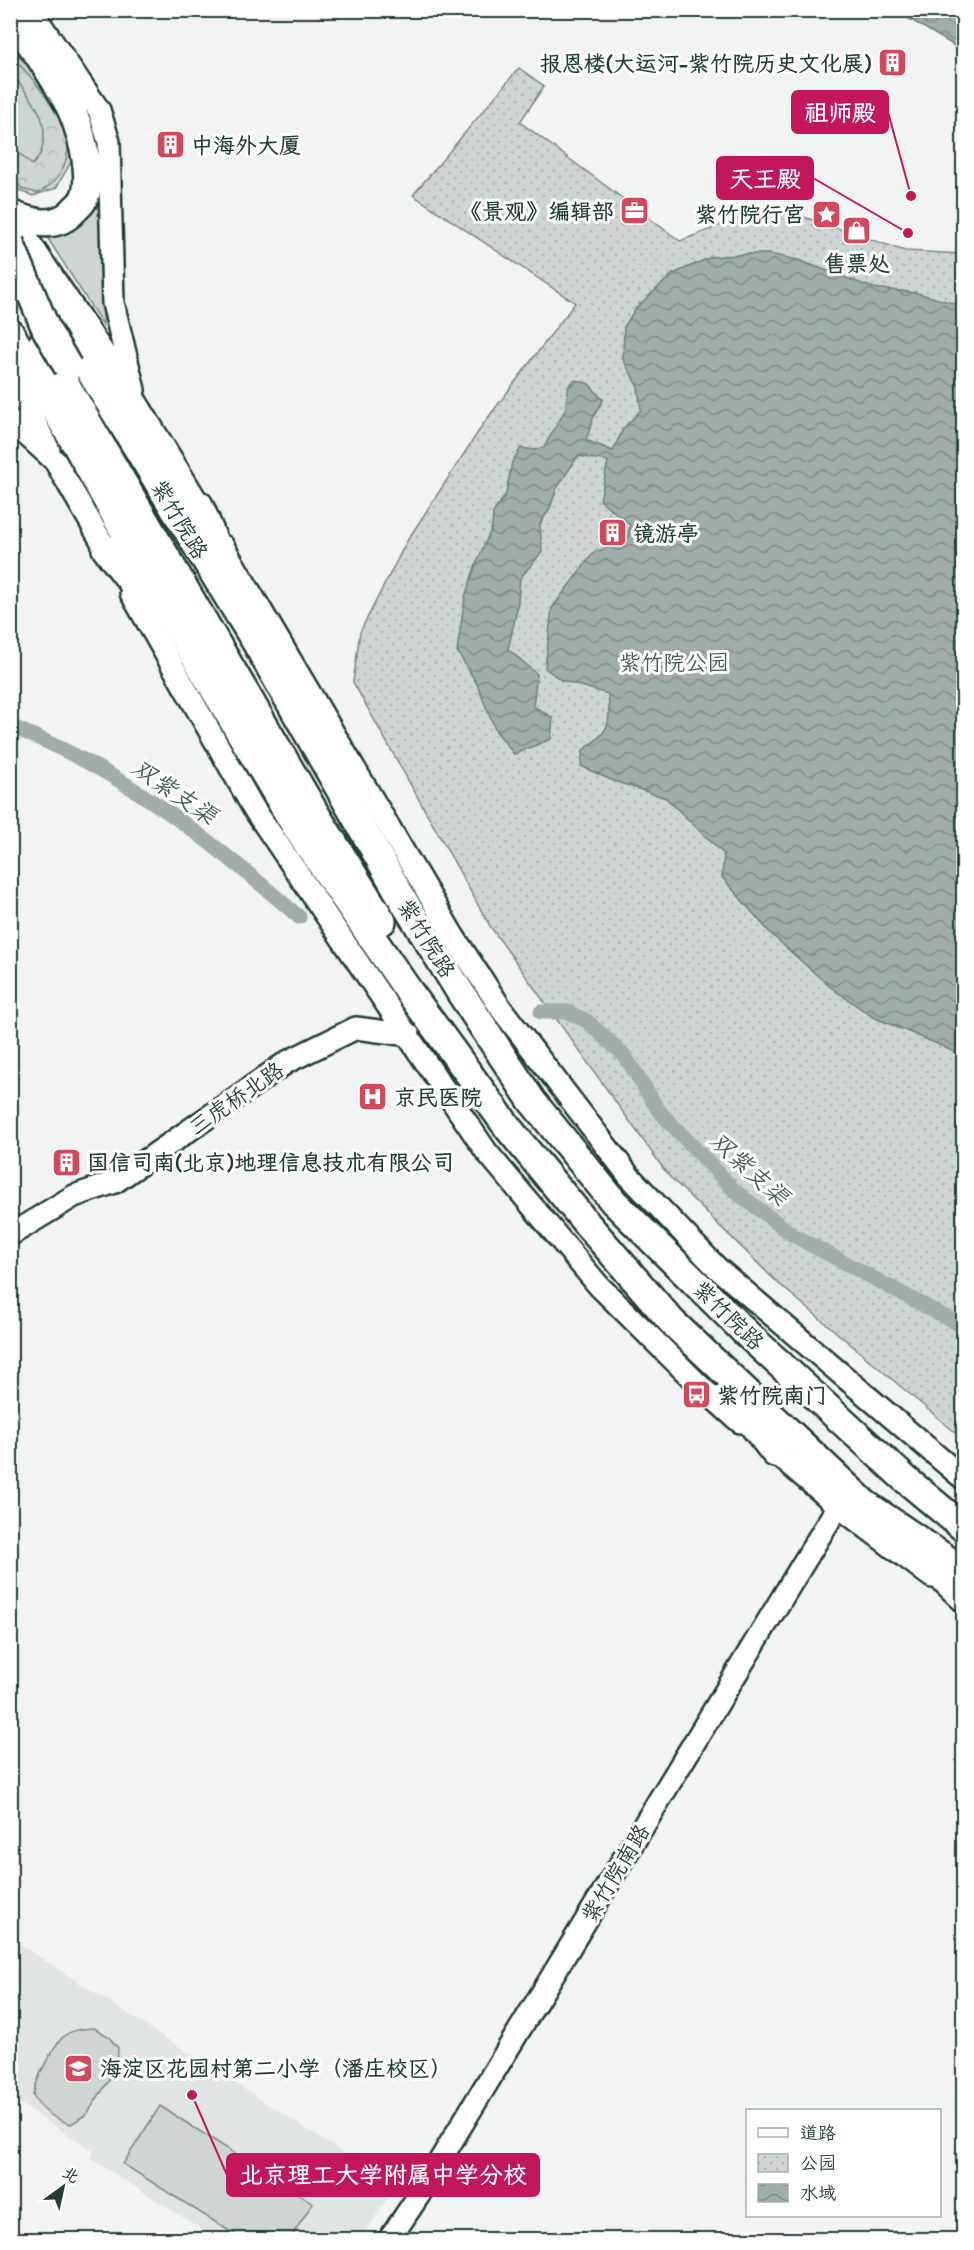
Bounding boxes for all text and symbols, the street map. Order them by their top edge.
building icon: 报恩楼(大运河-紫竹院历史文化展) [877,47,909,79]
place label: 报恩楼(大运河-紫竹院历史文化展) [540,48,872,78]
callout: 祖师殿 [792,91,888,133]
text: 祖师殿 [804,96,876,128]
building icon: 中海外大厦 [154,129,186,161]
place label: 中海外大厦 [191,130,301,160]
callout: 天王殿 [717,157,813,199]
text: 天王殿 [729,162,801,194]
office icon: 《景观》编辑部 [619,195,651,227]
place label: 《景观》编辑部 [460,196,614,226]
place icon: 紫竹院行宫 [810,198,842,230]
place label: 紫竹院行宫 [695,199,805,229]
shop icon: 售票处 [841,215,873,247]
place label: 售票处 [824,248,890,278]
street label: 紫竹院路 [144,474,216,564]
building icon: 镜游亭 [596,517,628,549]
place label: 镜游亭 [633,518,699,548]
park label: 紫竹院公园 [619,647,729,677]
water label: 双紫支渠 [126,751,225,832]
street label: 紫竹院路 [391,893,463,983]
street label: 三虎桥北路 [182,1054,290,1142]
hospital icon: 京民医院 [357,1081,389,1113]
place label: 京民医院 [394,1082,482,1112]
water label: 双紫支渠 [704,1124,798,1213]
building icon: 国信司南(北京)地理信息技术有限公司 [50,1146,82,1178]
place label: 国信司南(北京)地理信息技术有限公司 [87,1147,454,1177]
street label: 紫竹院路 [687,1274,771,1356]
bus stop icon: 紫竹院南门 [680,1379,712,1411]
place label: 紫竹院南门 [717,1380,827,1410]
street label: 紫竹院南路 [574,1818,656,1928]
school or university icon: 海淀区花园村第二小学（潘庄校区） [63,2052,95,2084]
place label: 海淀区花园村第二小学（潘庄校区） [100,2053,452,2083]
legend [746,2109,941,2217]
text: 道路 [800,2120,836,2145]
text: 公园 [800,2150,836,2175]
callout: 北京理工大学附属中学分校 [227,2154,539,2196]
north arrow [33,2157,93,2217]
text: 北京理工大学附属中学分校 [239,2158,527,2190]
text: 北 [58,2161,84,2188]
text: 水域 [800,2180,836,2205]

